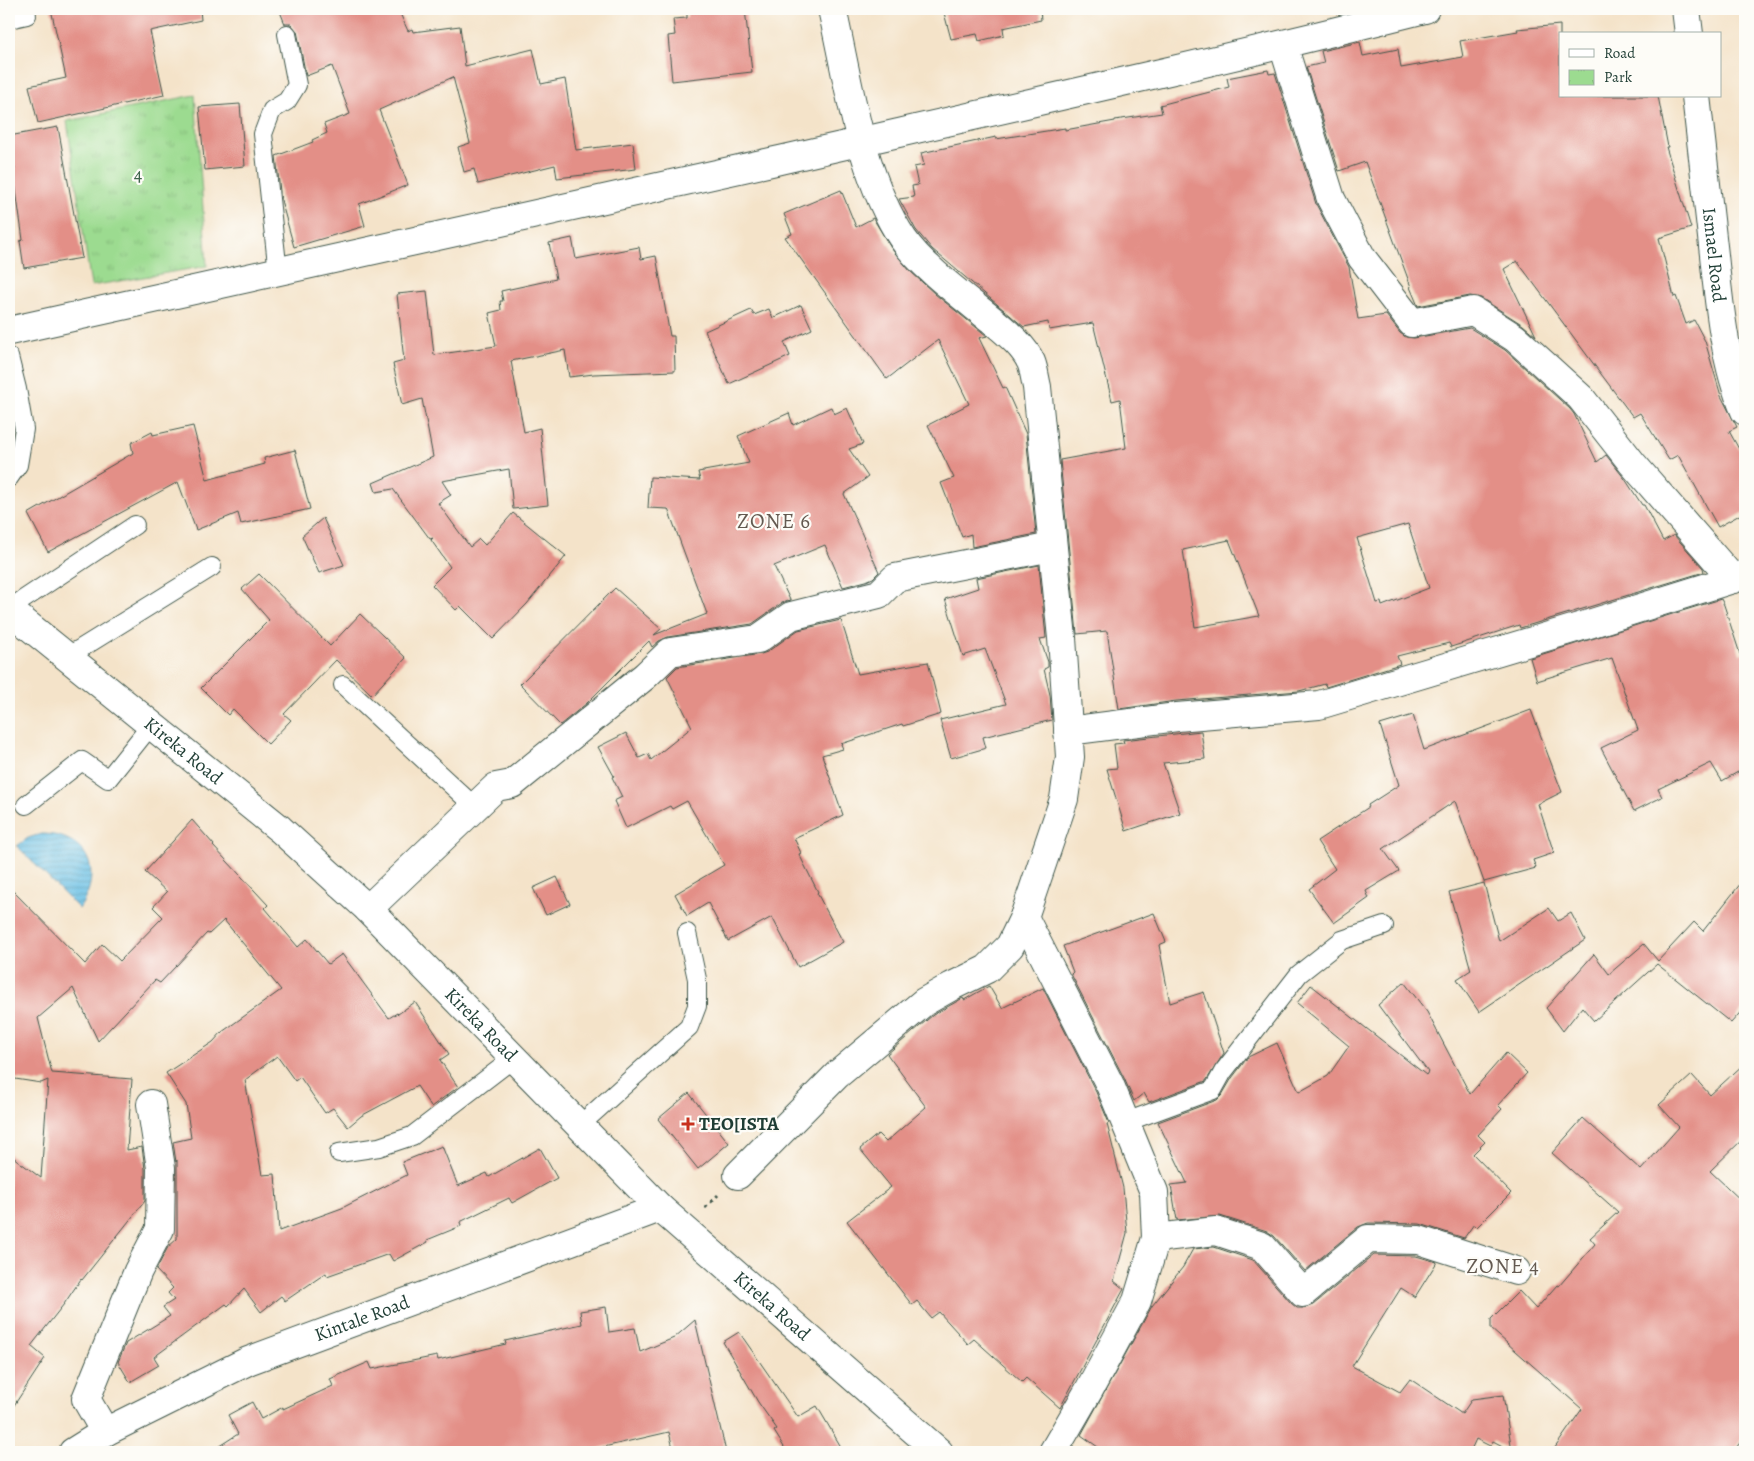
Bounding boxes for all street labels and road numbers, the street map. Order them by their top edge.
street label: Ismael Road [1696,206,1732,305]
street label: Kireka Road [138,711,229,791]
street label: Kireka Road [439,982,524,1068]
street label: Kireka Road [728,1265,817,1347]
street label: Kintale Road [311,1289,414,1348]

